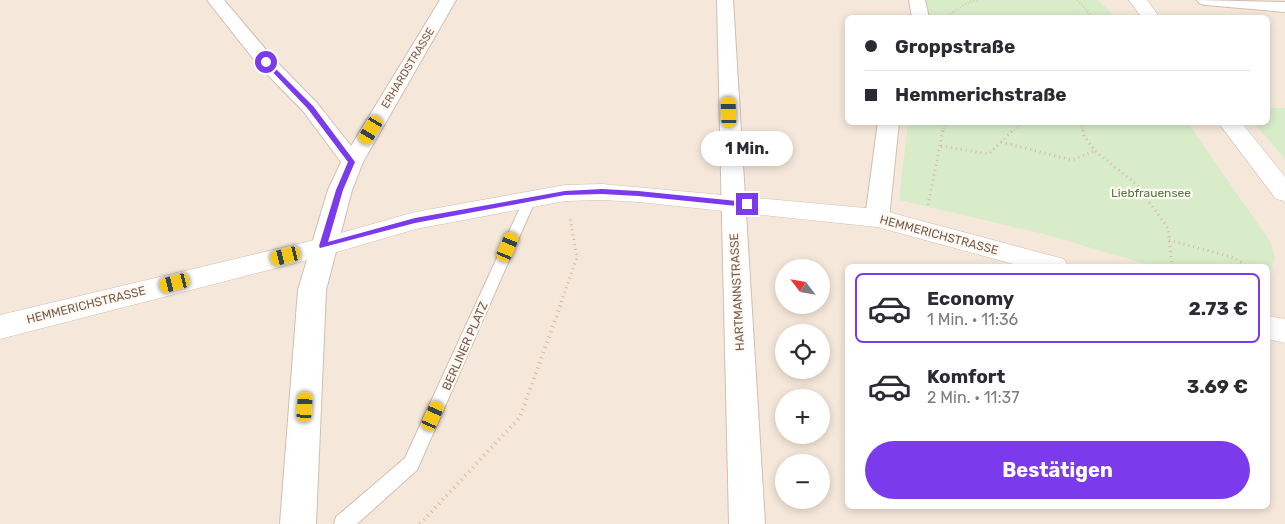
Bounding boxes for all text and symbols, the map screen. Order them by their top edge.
street label: ERHARDSTRASSE [379,25,437,111]
text: Groppstraße [895,35,1015,58]
route start [255,51,277,73]
text: Hemmerichstraße [895,83,1067,106]
car [720,97,737,127]
car [356,113,385,147]
callout: 1 Min. [701,132,793,166]
text: 1 Min. [725,139,769,158]
park label: Liebfrauensee [1111,186,1191,200]
route end [736,193,758,215]
street label: HEMMERICHSTRASSE [878,212,1000,258]
car [495,230,520,264]
street label: HARTMANNSTRASSE [727,233,747,351]
car [269,245,302,267]
north arrow [775,259,830,314]
map controls [775,259,830,509]
car [158,272,191,294]
street label: HEMMERICHSTRASSE [25,283,147,327]
icon: car [867,286,912,331]
text: Economy [927,287,1014,310]
text: 2.73 € [1188,297,1248,320]
street label: BERLINER PLATZ [439,300,491,392]
text: 1 Min. · 11:36 [927,310,1018,329]
button: locate [775,324,830,379]
icon: car [867,364,912,409]
text: Komfort [927,365,1005,388]
text: 3.69 € [1187,375,1248,398]
text: 2 Min. · 11:37 [927,388,1019,407]
button: + [775,389,830,444]
car [296,392,313,422]
car [420,399,445,433]
button: Bestätigen [865,441,1250,499]
button: − [775,454,830,509]

